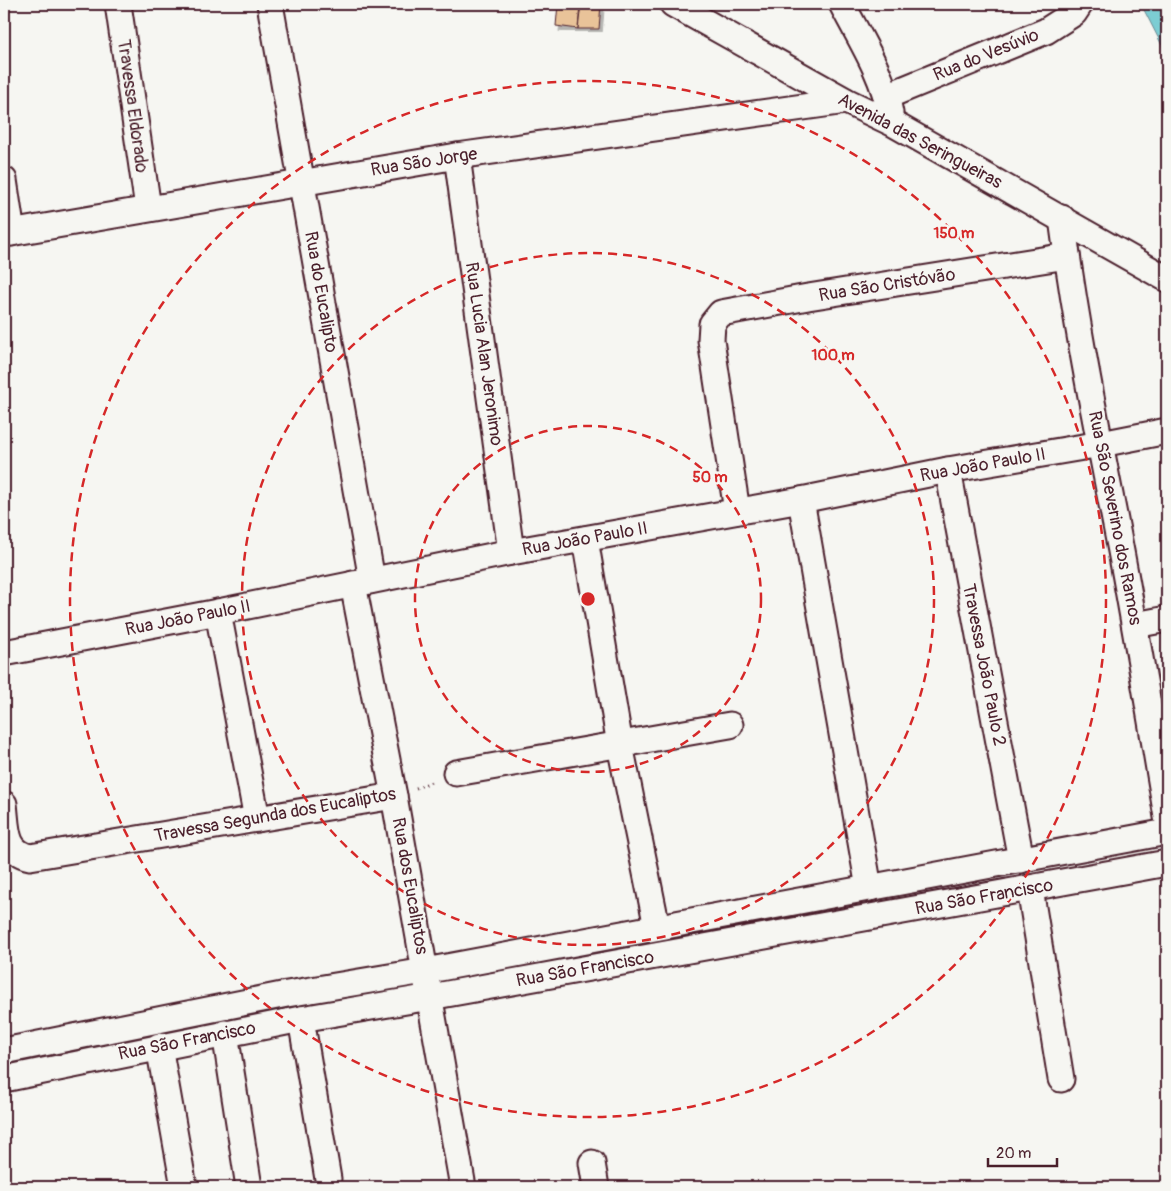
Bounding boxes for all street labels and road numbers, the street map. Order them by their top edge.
street label: Rua do Vesúvio [930,23,1042,87]
street label: Travessa Eldorado [112,38,154,174]
street label: Avenida das Seringueiras [834,88,1006,194]
street label: Rua São Jorge [369,142,479,182]
street label: Rua do Eucalipto [299,230,343,355]
street label: Rua Lucia Alan Jeronimo [460,261,508,448]
street label: Rua São Cristóvão [817,263,957,307]
street label: Rua São Severino dos Ramos [1083,409,1147,627]
street label: Rua João Paulo II [918,443,1048,487]
street label: Rua João Paulo II [520,517,650,561]
street label: Travessa João Paulo 2 [957,582,1011,748]
street label: Rua João Paulo II [123,595,253,641]
street label: Travessa Segunda dos Eucaliptos [152,782,398,848]
street label: Rua dos Eucaliptos [387,816,433,956]
street label: Rua São Francisco [913,873,1055,920]
street label: Rua São Francisco [514,945,656,992]
street label: Rua São Francisco [116,1016,258,1066]

